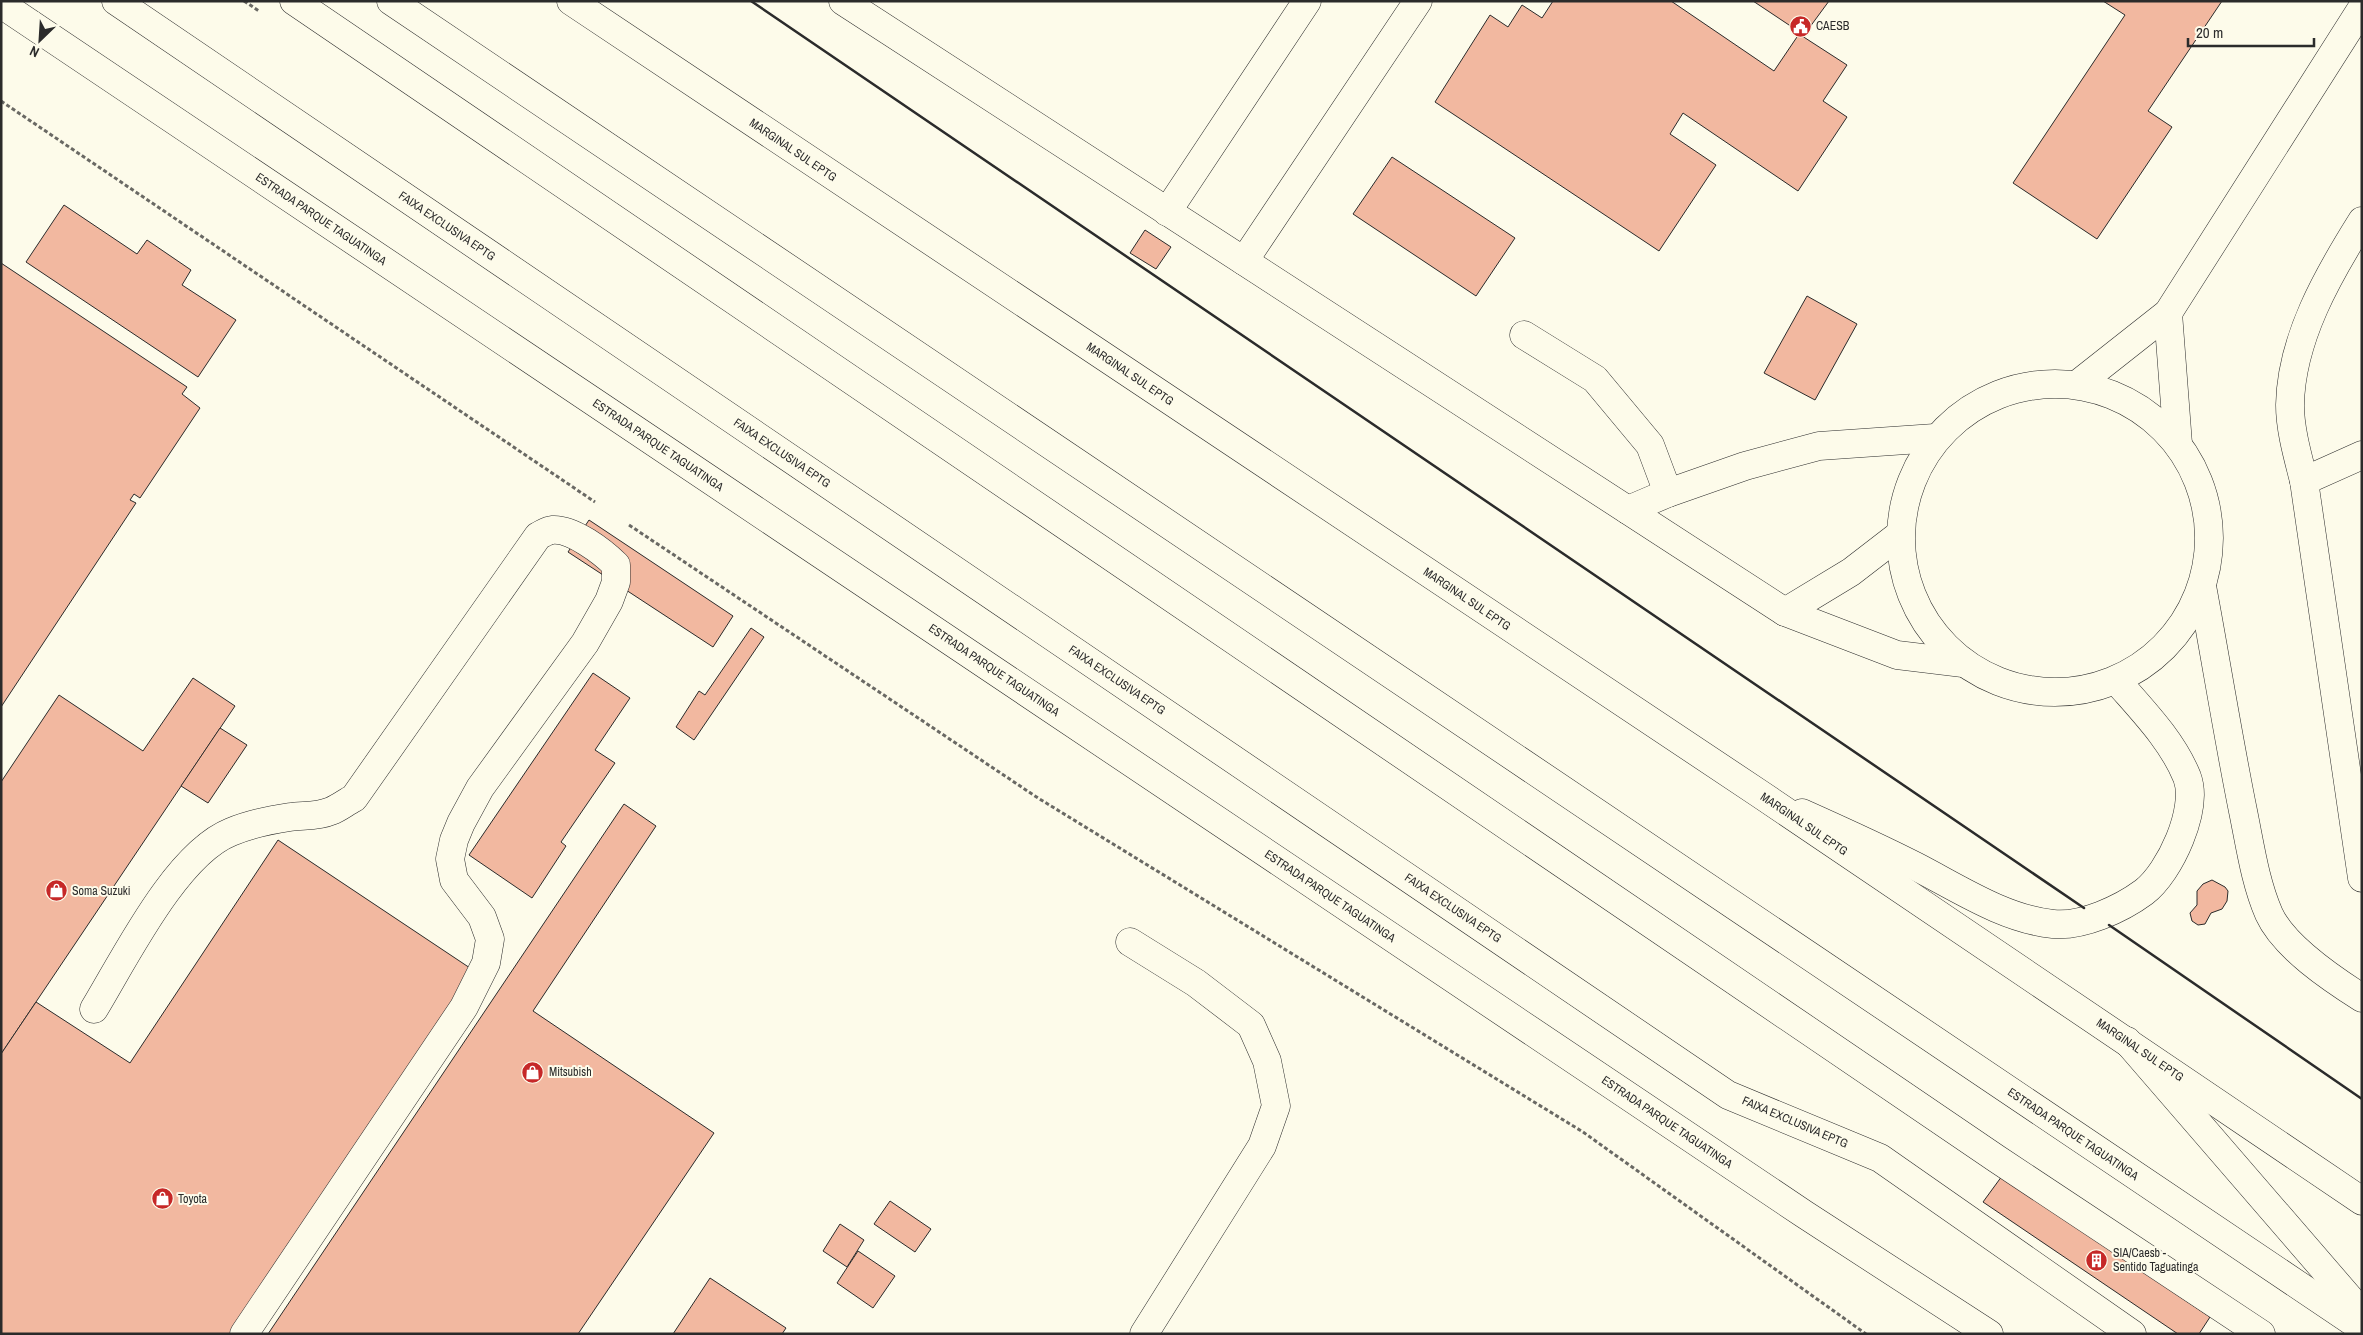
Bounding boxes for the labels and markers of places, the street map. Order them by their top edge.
public building icon: CAESB [1788,14,1812,38]
place label: CAESB [1816,18,1850,34]
shop icon: Soma Suzuki [44,879,68,903]
place label: Soma Suzuki [72,883,131,899]
shop icon: Mitsubish [521,1060,545,1084]
place label: Mitsubish [549,1064,592,1080]
shop icon: Toyota [150,1187,174,1211]
place label: Toyota [178,1191,208,1207]
place label: SIA/Caesb - Sentido Taguatinga [2113,1245,2199,1275]
building icon: SIA/Caesb - Sentido Taguatinga [2085,1248,2109,1272]

